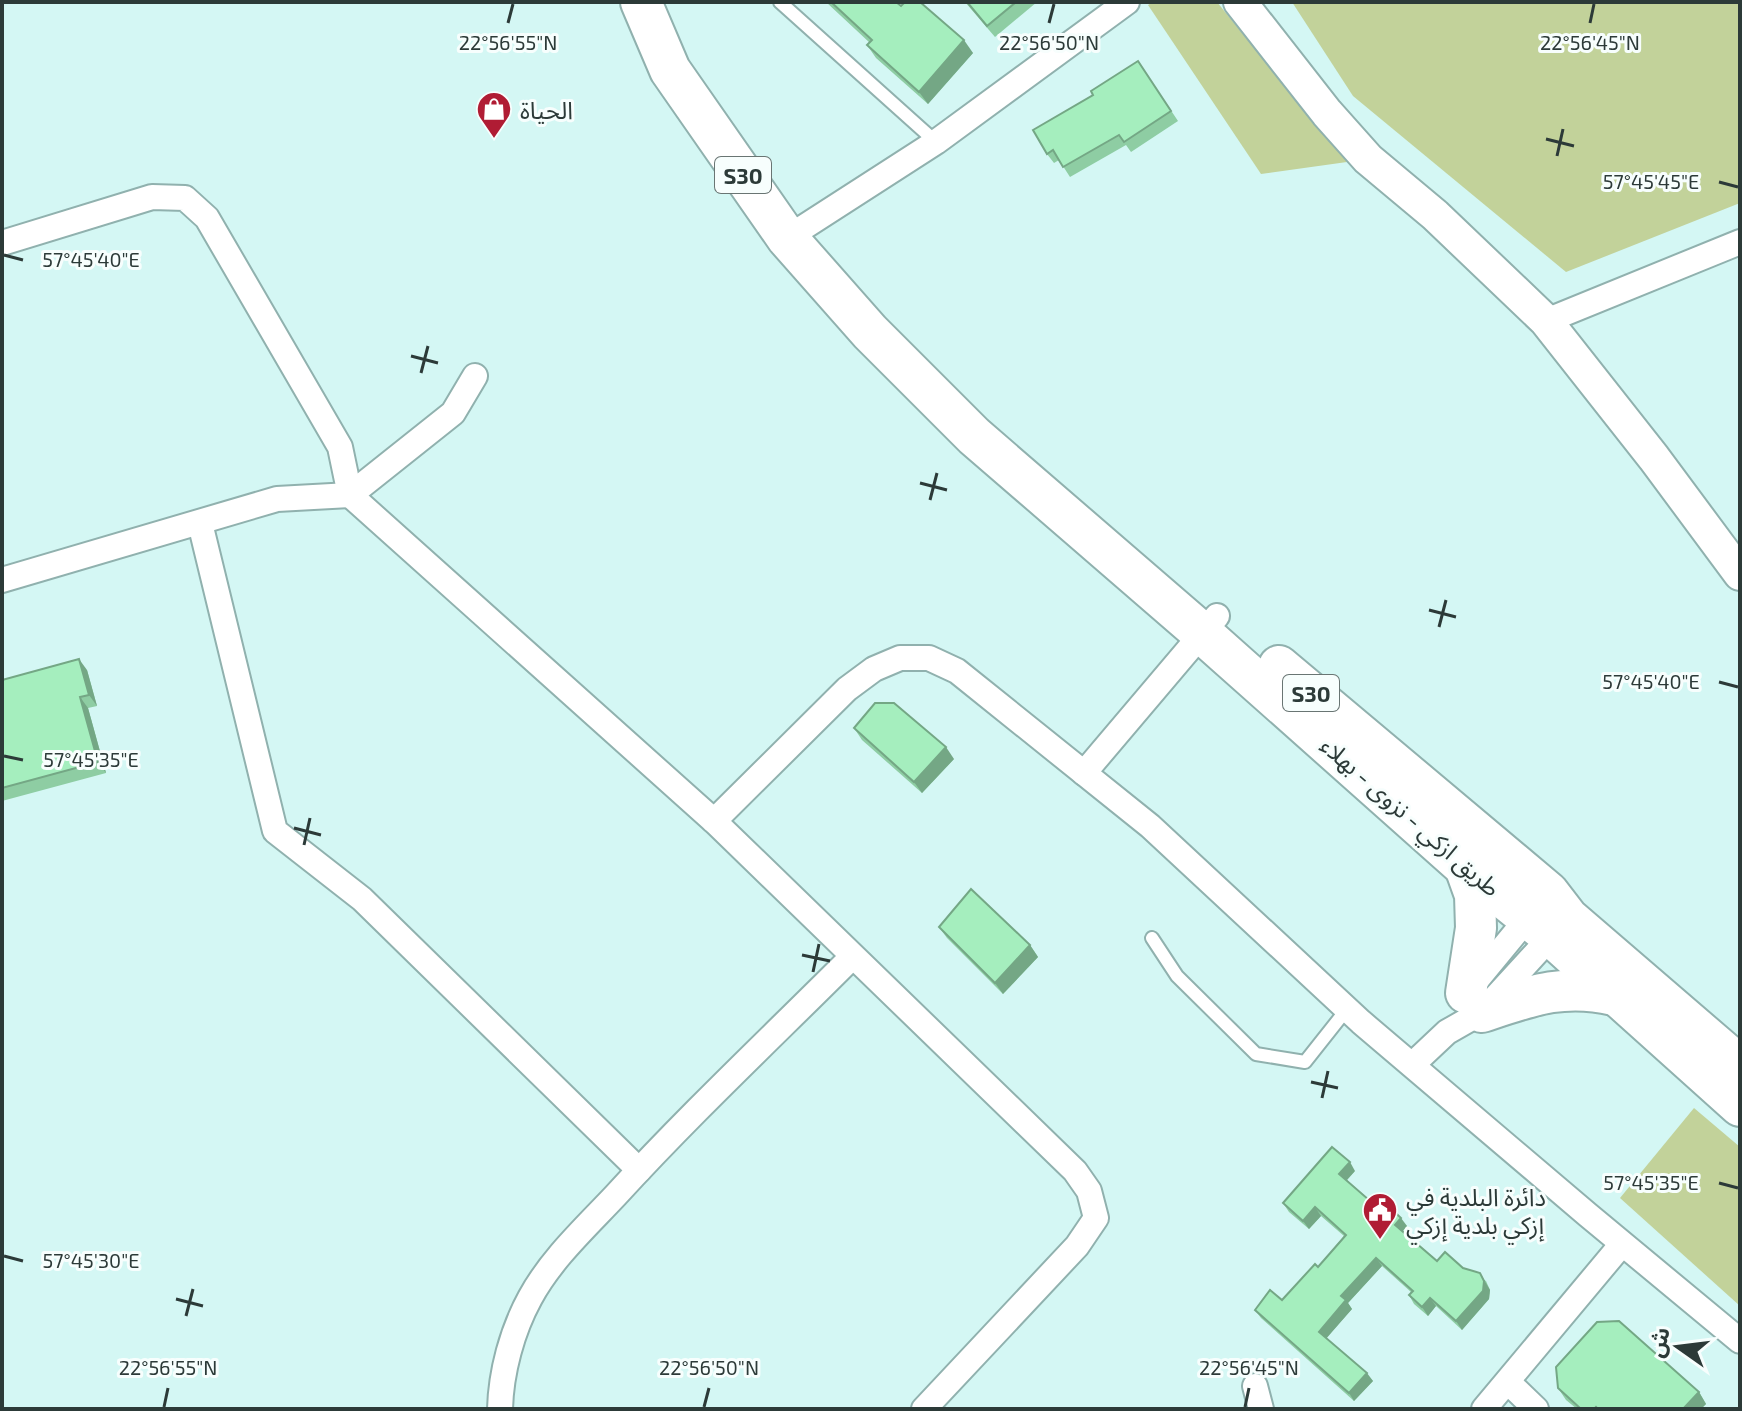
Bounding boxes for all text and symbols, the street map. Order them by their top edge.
text: 22°56'55"N [459,30,557,54]
text: 22°56'50"N [999,30,1099,54]
text: 22°56'45"N [1540,30,1640,54]
shop icon: الحياة [475,90,513,140]
place label: الحياة [520,95,573,124]
road number: S30 [715,157,771,193]
text: 57°45'45"E [1603,169,1699,193]
text: 57°45'40"E [42,247,140,271]
text: 57°45'40"E [1602,669,1700,693]
road number: S30 [1283,675,1339,711]
street label: طريق ازكي - نزوى - بهلاء [1311,730,1507,906]
text: 57°45'35"E [43,747,139,771]
text: 57°45'35"E [1603,1170,1699,1194]
place label: دائرة البلدية في إزكي بلدية إزكي [1406,1182,1546,1244]
public building icon: دائرة البلدية في إزكي بلدية إزكي [1361,1191,1399,1241]
text: 57°45'30"E [43,1248,139,1272]
north arrow [1638,1307,1718,1387]
text: ش [1641,1324,1675,1360]
text: 22°56'55"N [119,1355,217,1379]
text: 22°56'50"N [659,1355,759,1379]
text: 22°56'45"N [1199,1355,1299,1379]

